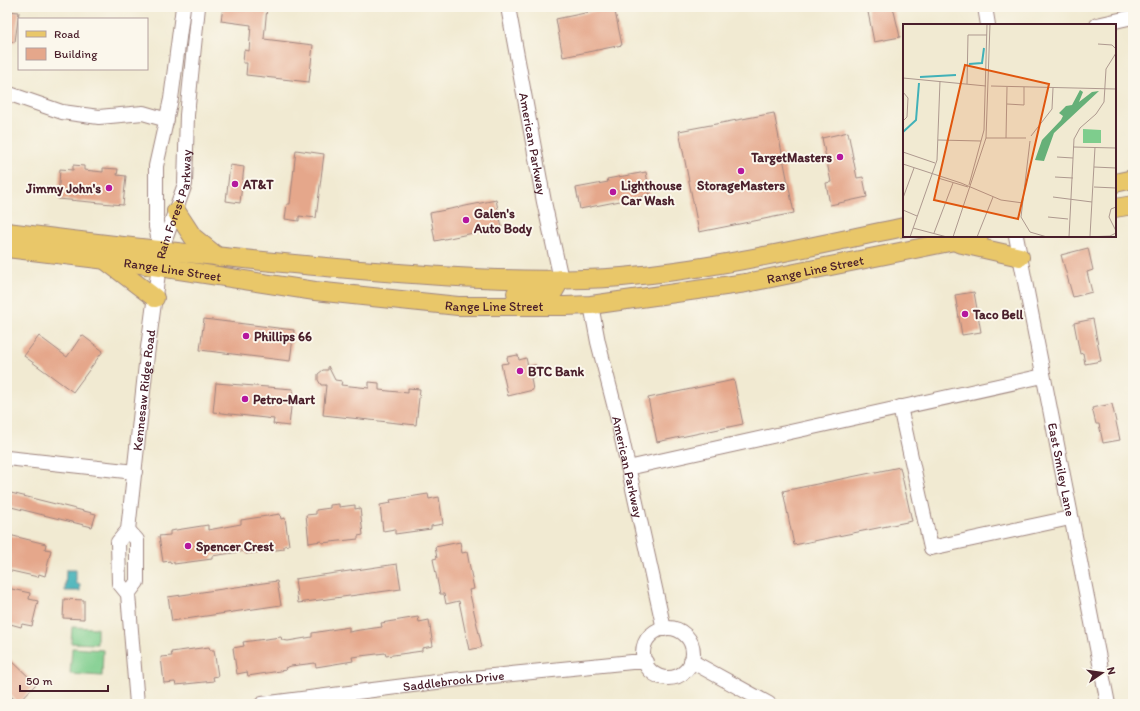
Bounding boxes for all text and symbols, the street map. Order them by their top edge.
legend [18,18,148,70]
inset map [903,24,1116,237]
text: Road [54,27,80,41]
text: Building [54,47,98,61]
street label: American Parkway [516,91,550,196]
street label: Rain Forest Parkway [153,149,193,260]
place label: TargetMasters [750,150,832,166]
marker: TargetMasters [835,152,845,162]
marker: StorageMasters [736,166,746,176]
place label: AT&T [242,177,274,192]
place label: Lighthouse Car Wash [621,178,682,208]
place label: StorageMasters [697,178,785,194]
marker: AT&T [230,179,240,189]
place label: Jimmy John's [25,181,101,197]
marker: Jimmy John's [104,183,114,193]
marker: Lighthouse Car Wash [608,187,618,197]
place label: Galen's Auto Body [473,206,533,237]
marker: Galen's Auto Body [461,215,471,225]
street label: Range Line Street [765,252,865,286]
street label: Range Line Street [123,255,223,284]
street label: Range Line Street [444,297,544,314]
place label: Taco Bell [972,307,1024,322]
marker: Taco Bell [960,309,970,319]
street label: Kennesaw Ridge Road [129,329,158,451]
place label: Phillips 66 [254,329,312,345]
marker: Phillips 66 [241,331,251,341]
place label: BTC Bank [528,364,584,379]
marker: BTC Bank [515,366,525,376]
place label: Petro-Mart [253,392,315,407]
marker: Petro-Mart [240,394,250,404]
street label: American Parkway [610,415,647,519]
street label: East Smiley Lane [1045,421,1078,518]
place label: Spencer Crest [196,539,274,555]
marker: Spencer Crest [183,541,193,551]
north arrow [1082,653,1122,693]
text: N [1104,666,1118,676]
scale bar [20,667,108,693]
street label: Saddlebrook Drive [402,667,505,694]
text: 50 m [26,674,52,688]

